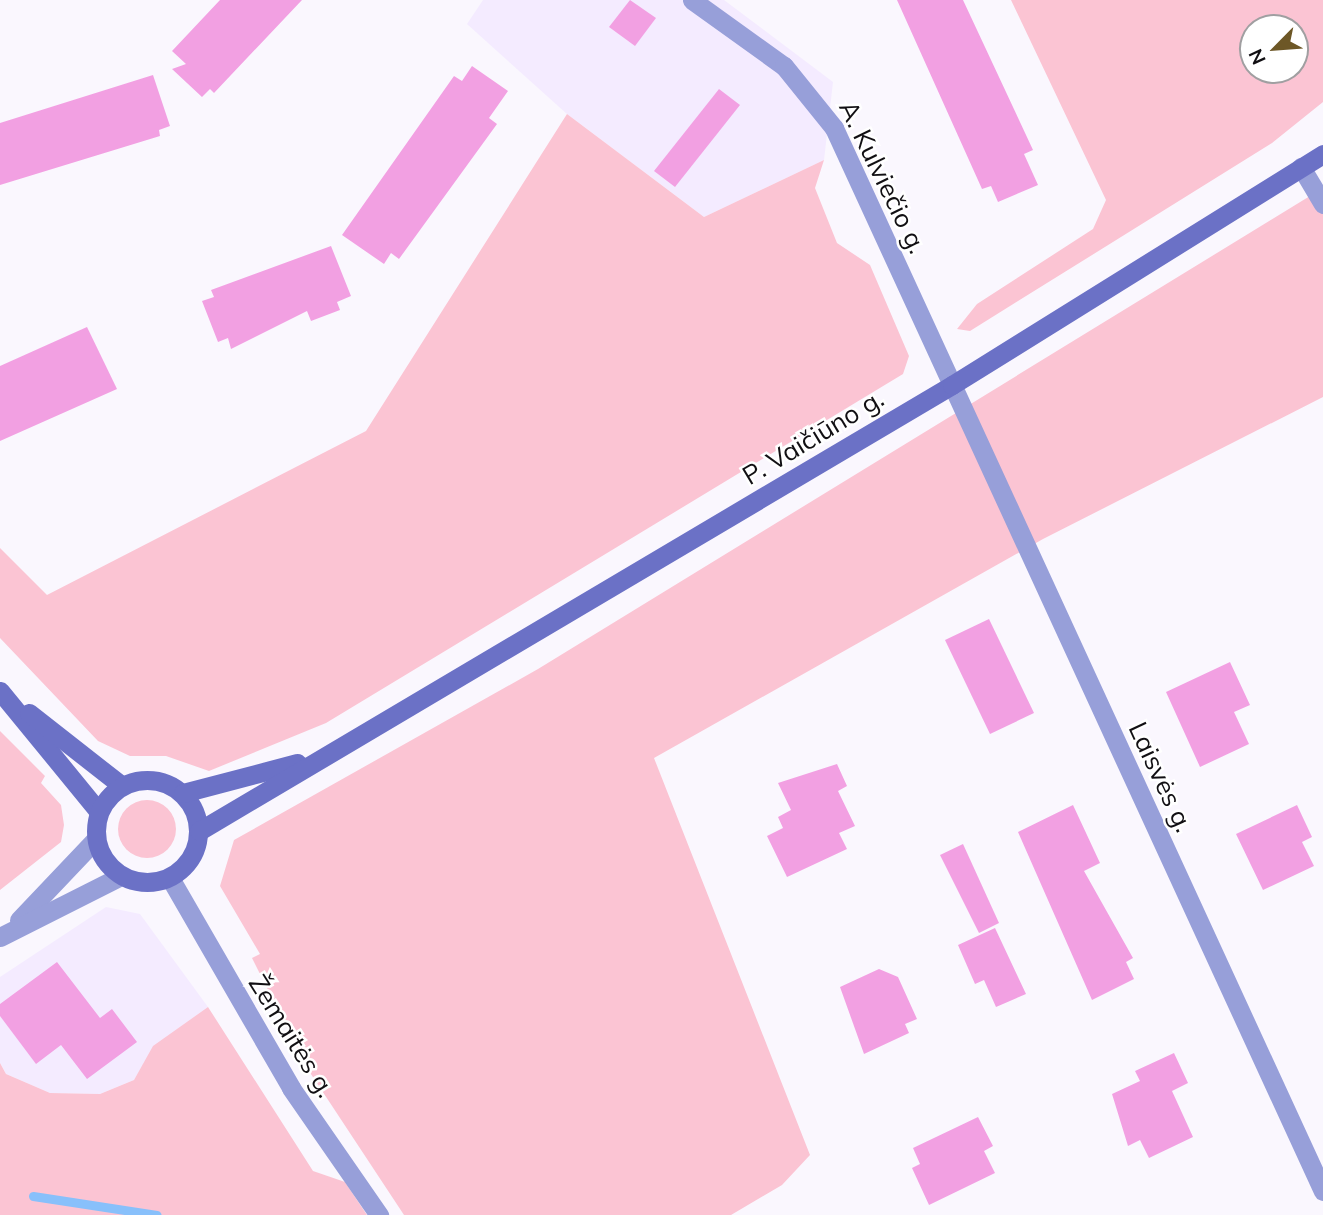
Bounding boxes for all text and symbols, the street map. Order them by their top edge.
north arrow [1239,14,1309,84]
text: N [1243,45,1271,69]
street label: A. Kulviečio g. [833,95,933,259]
street label: P. Vaičiūno g. [737,383,889,491]
street label: Laisvės g. [1122,717,1200,837]
street label: Žemaitės g. [242,969,342,1103]

